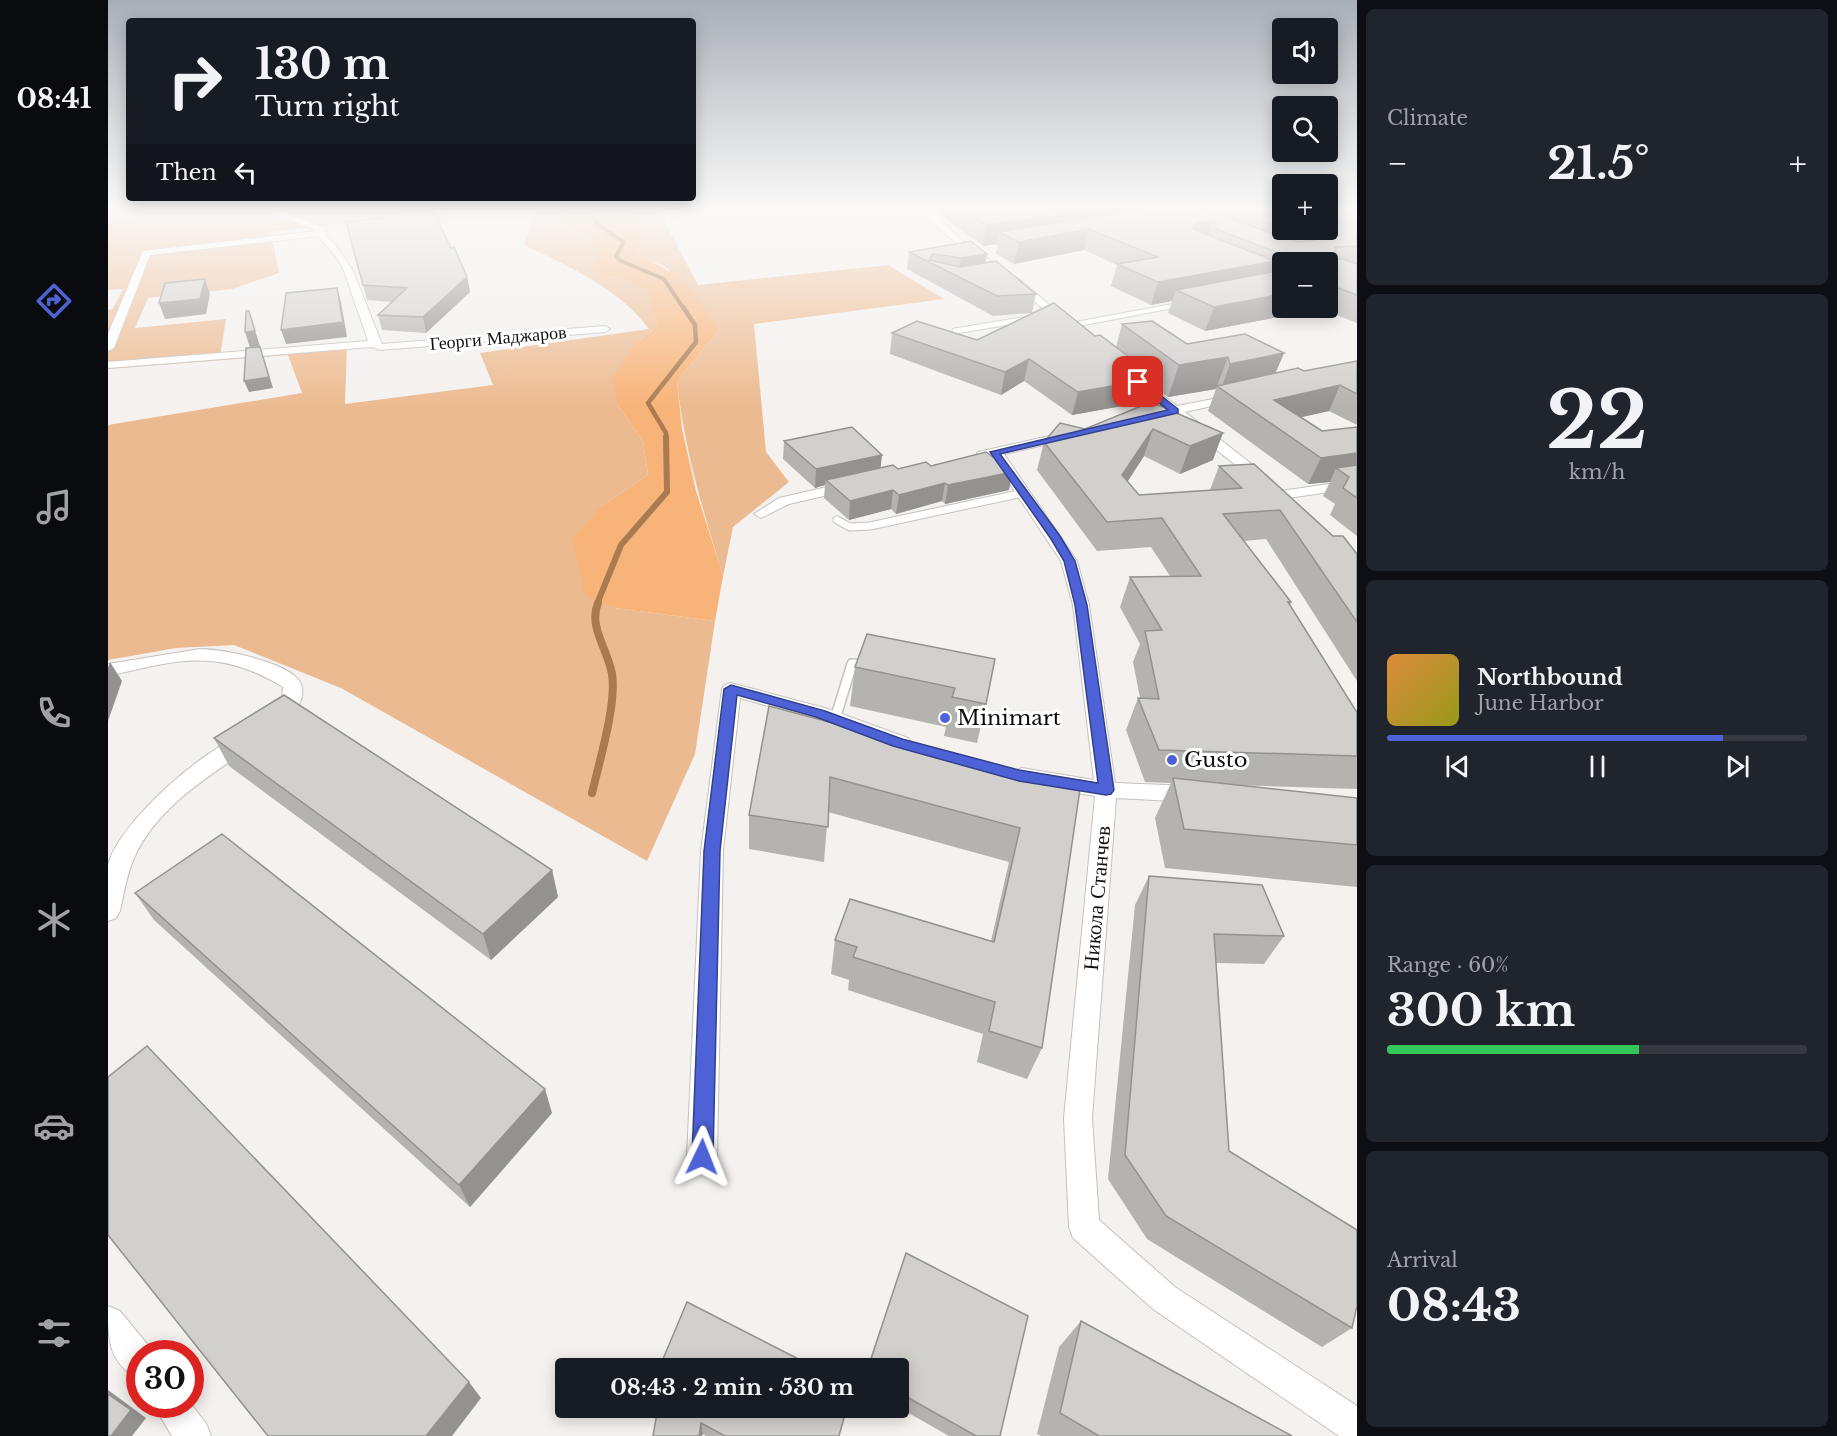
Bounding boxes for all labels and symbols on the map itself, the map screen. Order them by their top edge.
street label: Георги Маджаров [429,321,567,355]
pin [1112,356,1163,407]
place label: Minimart [957,705,1061,731]
marker: Minimart [938,711,952,725]
place label: Gusto [1184,747,1248,773]
marker: Gusto [1165,753,1179,767]
street label: Никола Станчев [1078,825,1116,971]
position arrow [670,1125,734,1189]
speed limit sign: 30 [126,1340,204,1418]

